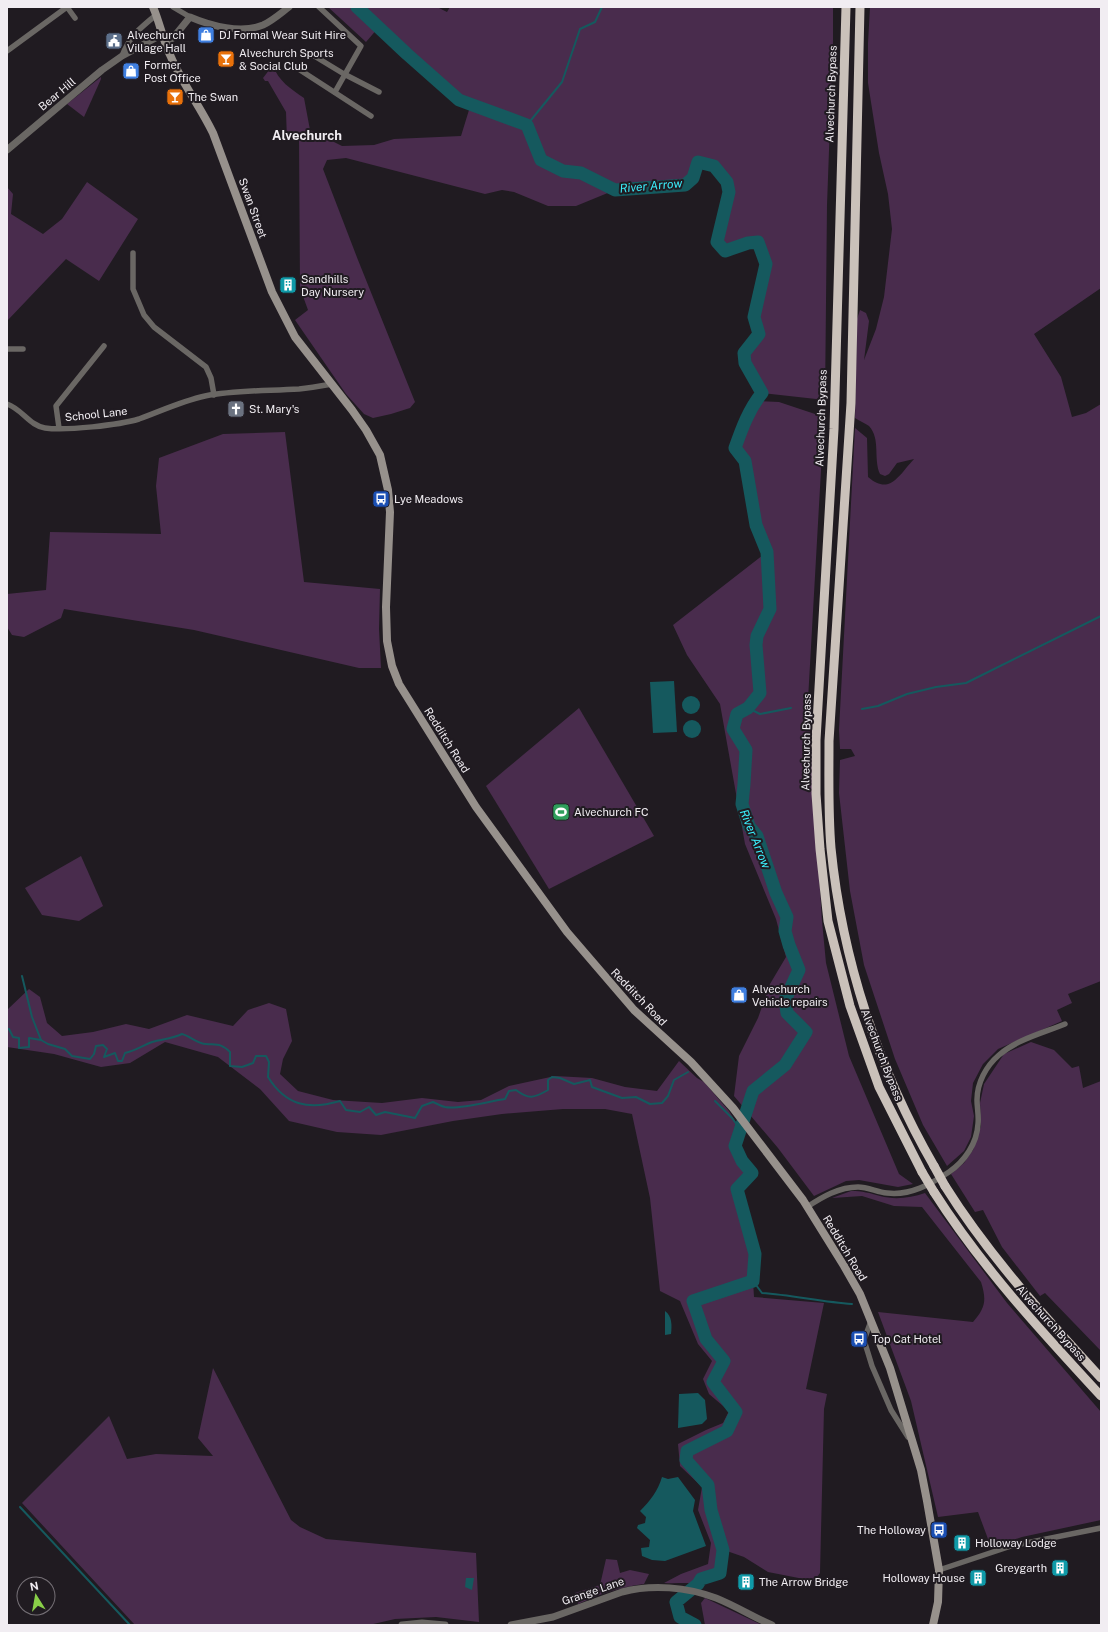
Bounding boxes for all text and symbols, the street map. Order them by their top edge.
shop icon: DJ Formal Wear Suit Hire [196,25,216,45]
place label: Alvechurch Village Hall [127,29,186,54]
place label: DJ Formal Wear Suit Hire [219,29,346,41]
public building icon: Alvechurch Village Hall [104,31,124,51]
street label: Alvechurch Bypass [823,45,839,143]
place label: Alvechurch Sports & Social Club [239,47,334,72]
bar icon: Alvechurch Sports & Social Club [216,49,236,69]
place label: Former Post Office [144,59,201,84]
shop icon: Former Post Office [121,61,141,81]
street label: Bear Hill [36,75,78,113]
bar icon: The Swan [165,87,185,107]
place label: The Swan [188,91,238,103]
district label: Alvechurch [272,128,342,143]
street label: Swan Street [237,176,269,240]
water label: River Arrow [619,176,684,196]
place label: Sandhills Day Nursery [301,273,364,298]
building icon: Sandhills Day Nursery [278,275,298,295]
street label: Alvechurch Bypass [813,369,829,467]
church icon: St. Mary's [226,399,246,419]
place label: St. Mary's [249,403,300,415]
street label: School Lane [64,405,128,423]
bus stop icon: Lye Meadows [371,489,391,509]
place label: Lye Meadows [394,493,464,505]
street label: Alvechurch Bypass [799,693,813,791]
street label: Redditch Road [422,705,472,775]
sports icon: Alvechurch FC [551,802,571,822]
place label: Alvechurch FC [574,806,649,818]
water label: River Arrow [737,807,774,872]
street label: Redditch Road [609,966,669,1028]
place label: Alvechurch Vehicle repairs [752,983,828,1008]
shop icon: Alvechurch Vehicle repairs [729,985,749,1005]
street label: Alvechurch Bypass [859,1007,905,1103]
street label: Redditch Road [821,1213,869,1283]
street label: Alvechurch Bypass [1014,1283,1088,1363]
bus stop icon: Top Cat Hotel [849,1329,869,1349]
place label: Top Cat Hotel [872,1333,941,1345]
bus stop icon: The Holloway [929,1520,949,1540]
place label: The Holloway [857,1524,926,1536]
building icon: Holloway Lodge [952,1533,972,1553]
place label: Holloway Lodge [975,1537,1057,1549]
building icon: Greygarth [1050,1558,1070,1578]
place label: Greygarth [995,1562,1047,1574]
building icon: Holloway House [968,1568,988,1588]
building icon: The Arrow Bridge [736,1572,756,1592]
place label: Holloway House [882,1572,965,1584]
street label: Grange Lane [560,1575,626,1607]
north arrow [16,1576,56,1616]
place label: The Arrow Bridge [759,1576,848,1588]
text: N [29,1579,39,1593]

